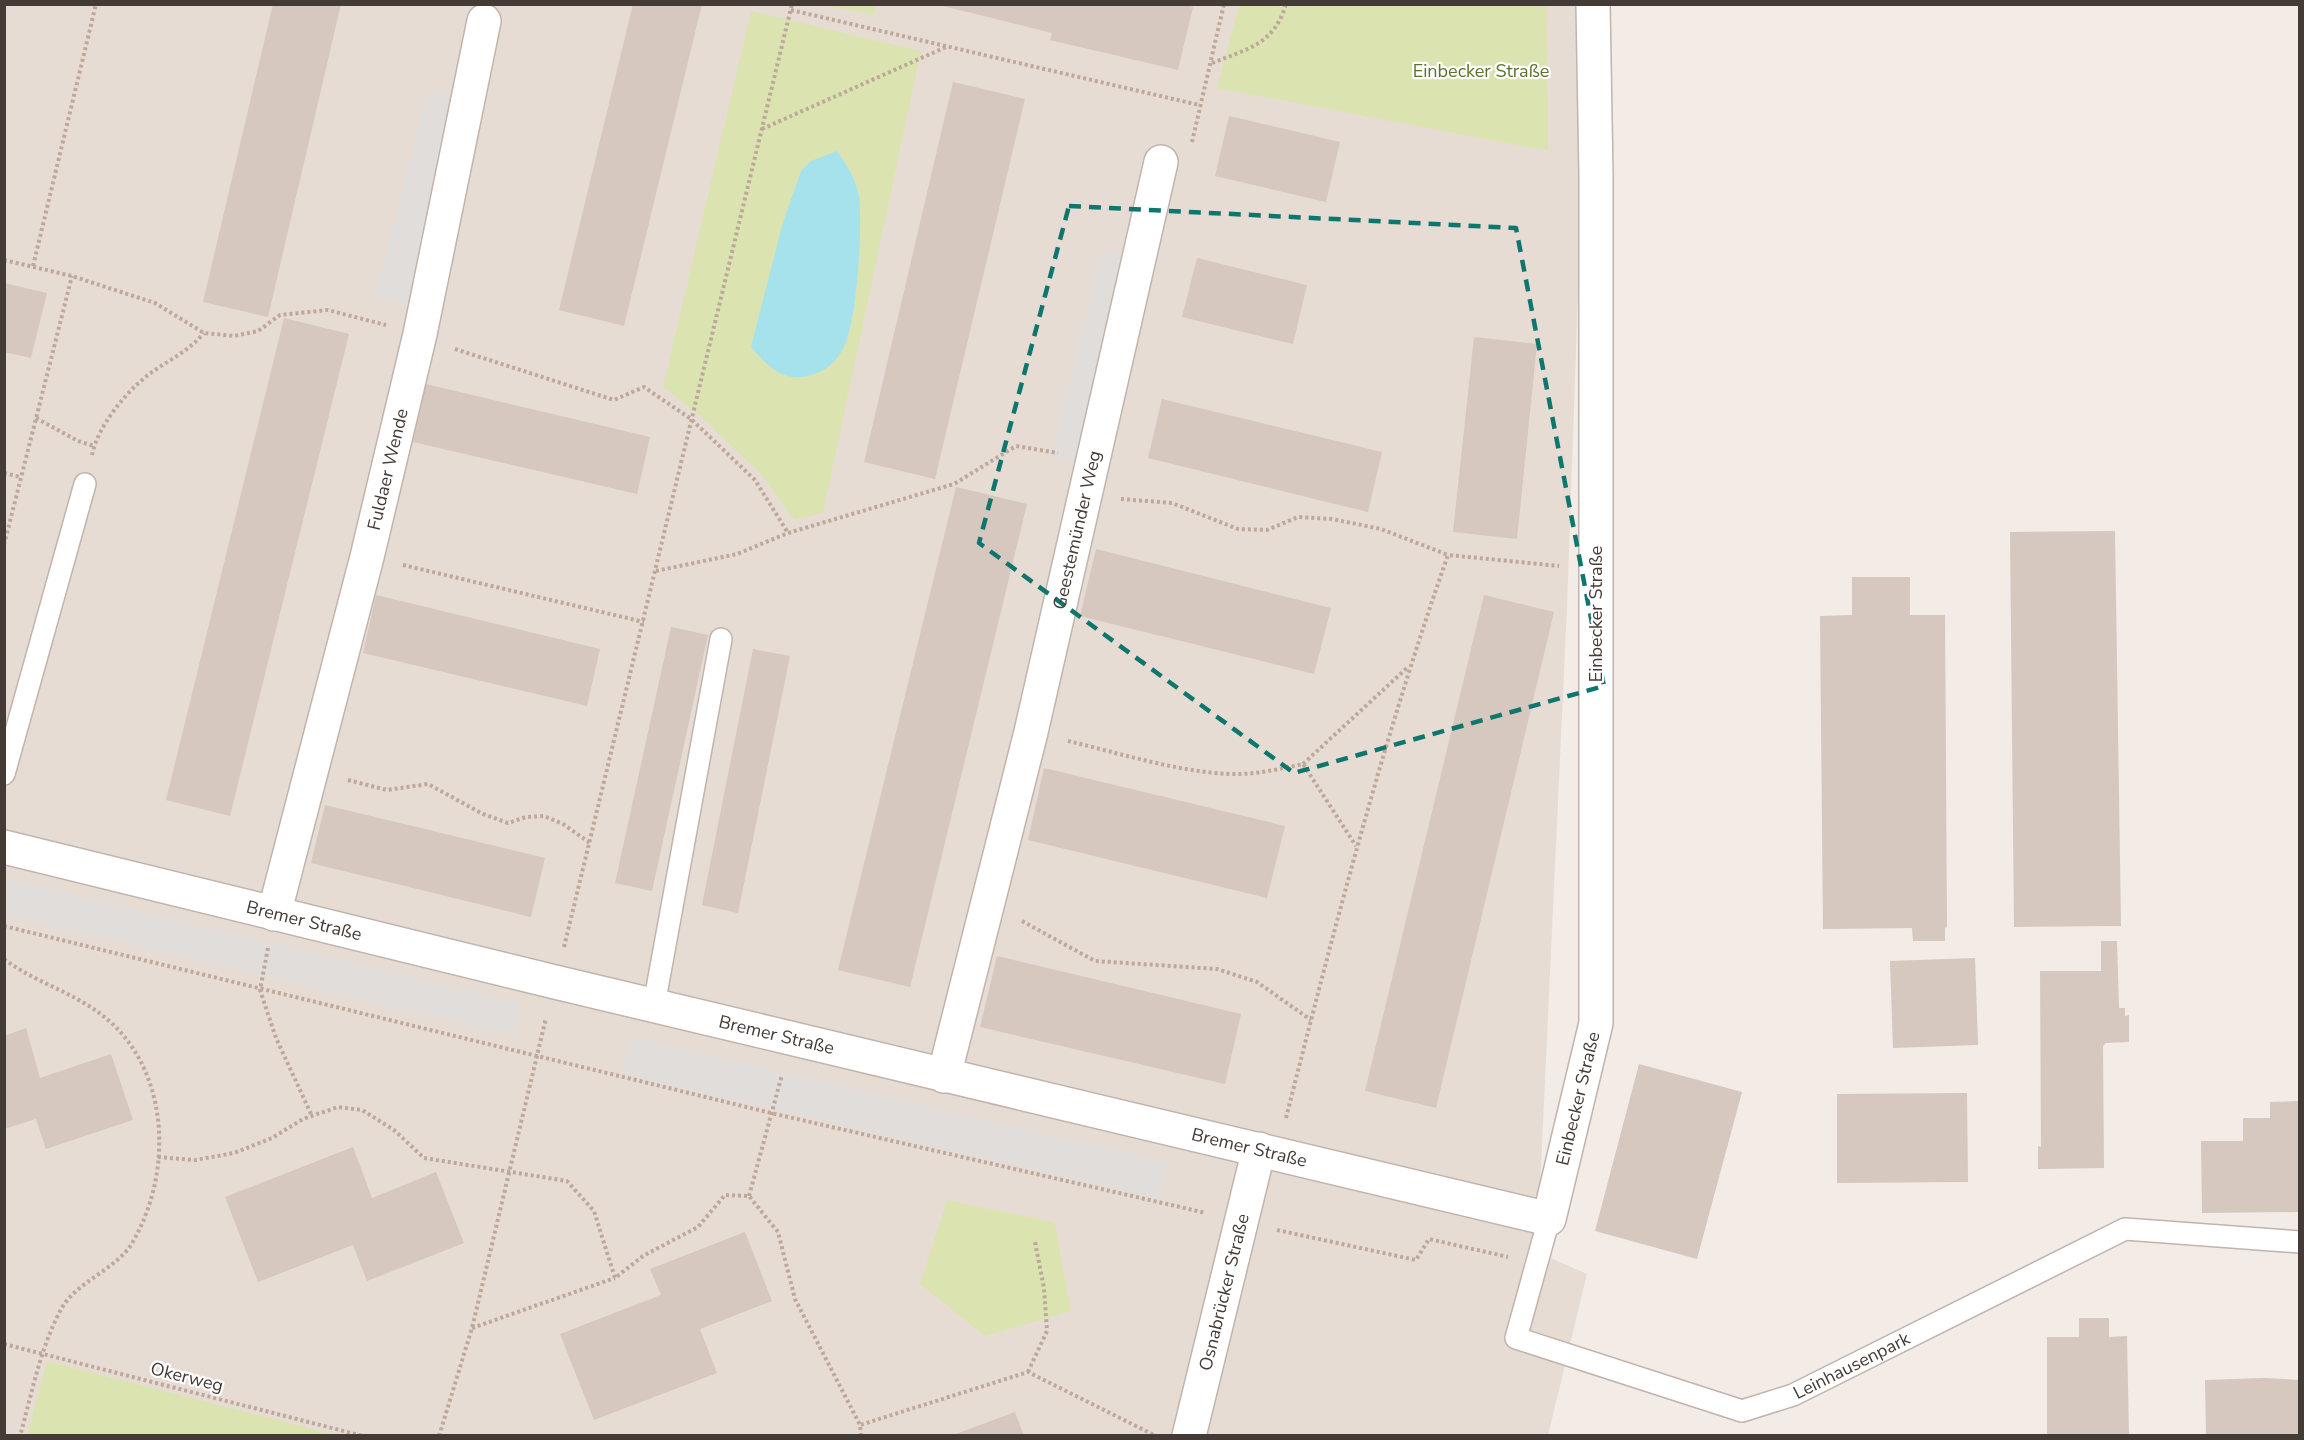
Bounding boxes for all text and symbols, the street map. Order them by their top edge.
park label: Einbecker Straße [1413,59,1549,83]
street label: Fuldaer Wende [362,406,414,533]
street label: Geestemünder Weg [1047,448,1107,612]
street label: Einbecker Straße [1584,546,1608,682]
street label: Bremer Straße [244,895,364,946]
street label: Bremer Straße [716,1009,837,1060]
street label: Einbecker Straße [1550,1029,1605,1168]
street label: Bremer Straße [1189,1122,1309,1173]
street label: Osnabrücker Straße [1193,1211,1255,1373]
street label: Leinhausenpark [1789,1326,1915,1405]
street label: Okerweg [148,1356,226,1398]

